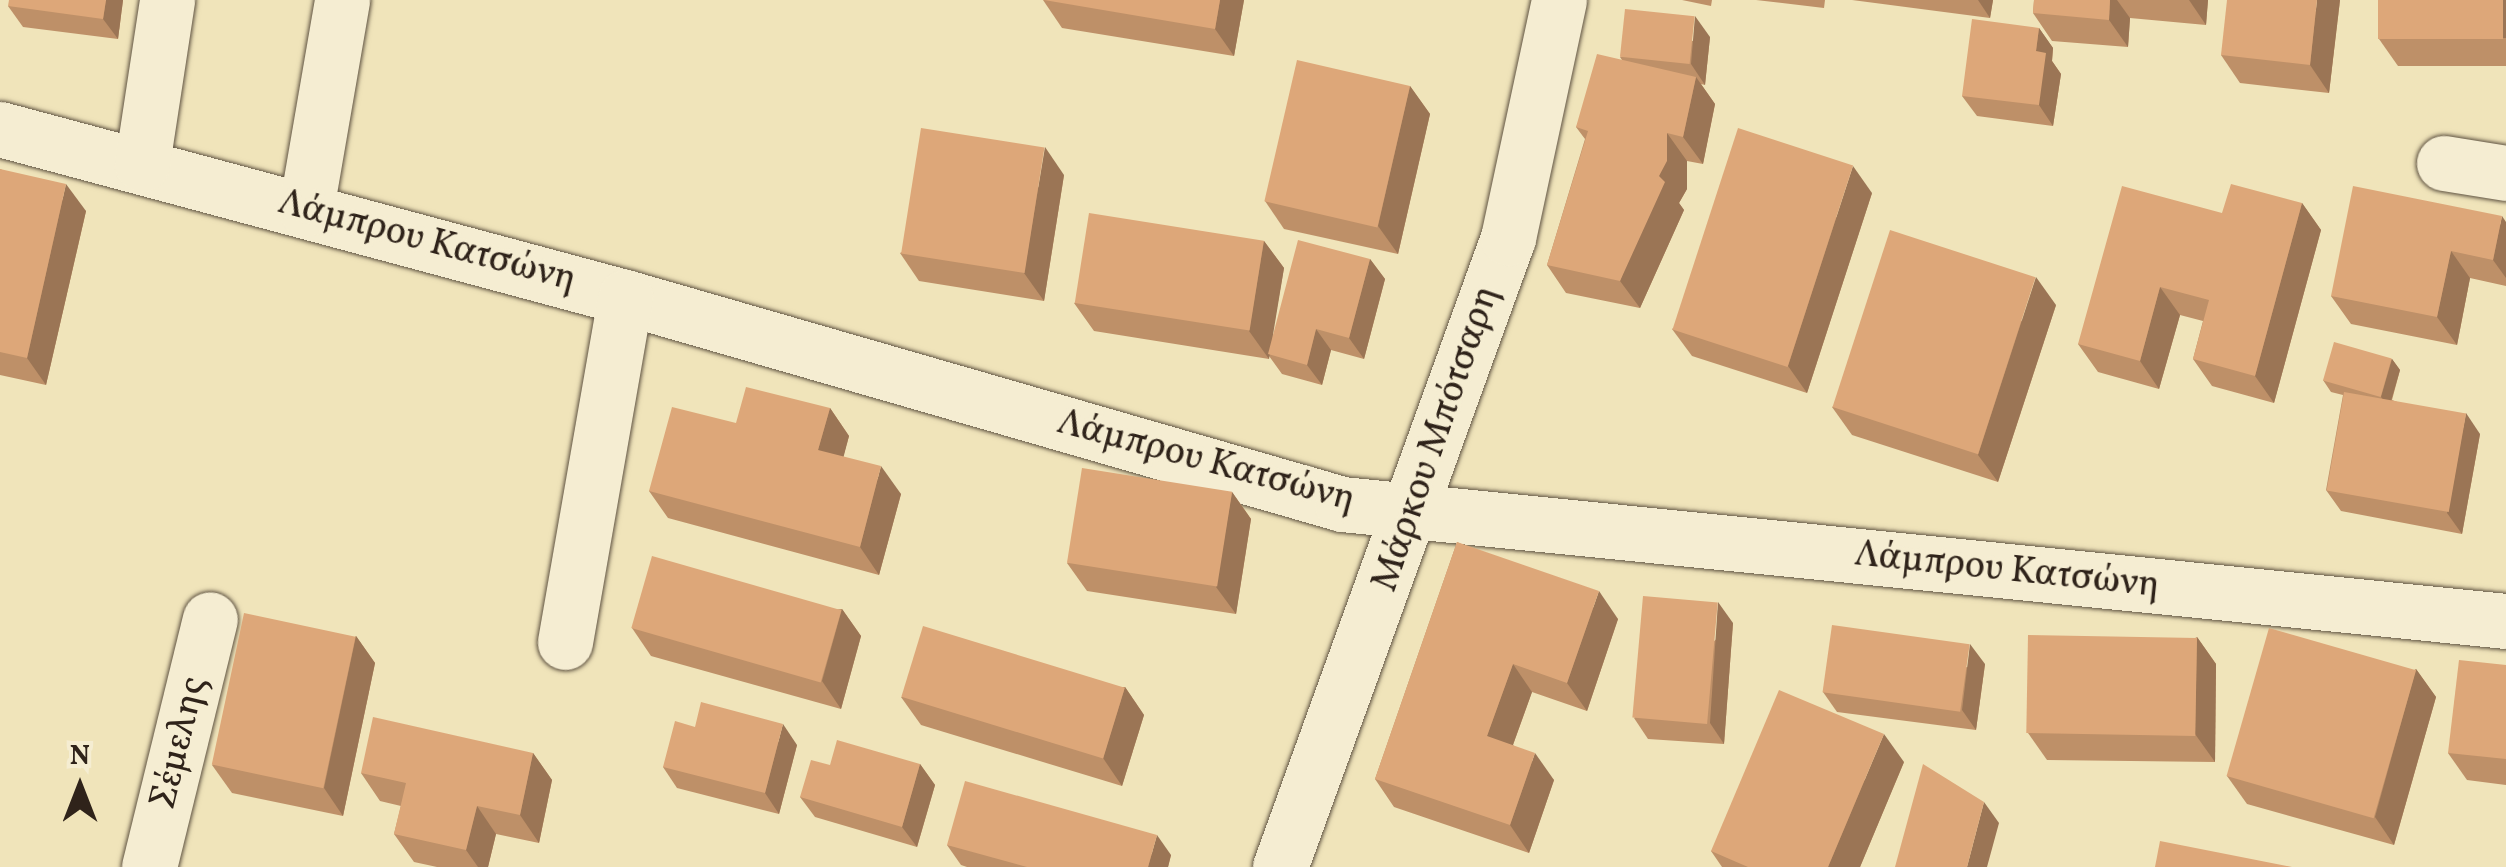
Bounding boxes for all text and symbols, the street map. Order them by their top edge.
street label: Λάμπρου Κατσώνη [273,180,581,304]
street label: Μάρκου Μπότσαρη [1363,280,1511,598]
street label: Λάμπρου Κατσώνη [1052,400,1360,524]
street label: Λάμπρου Κατσώνη [1852,532,2162,610]
street label: Σέμελης [142,672,218,814]
north arrow [30,737,130,837]
text: N [70,737,90,776]

